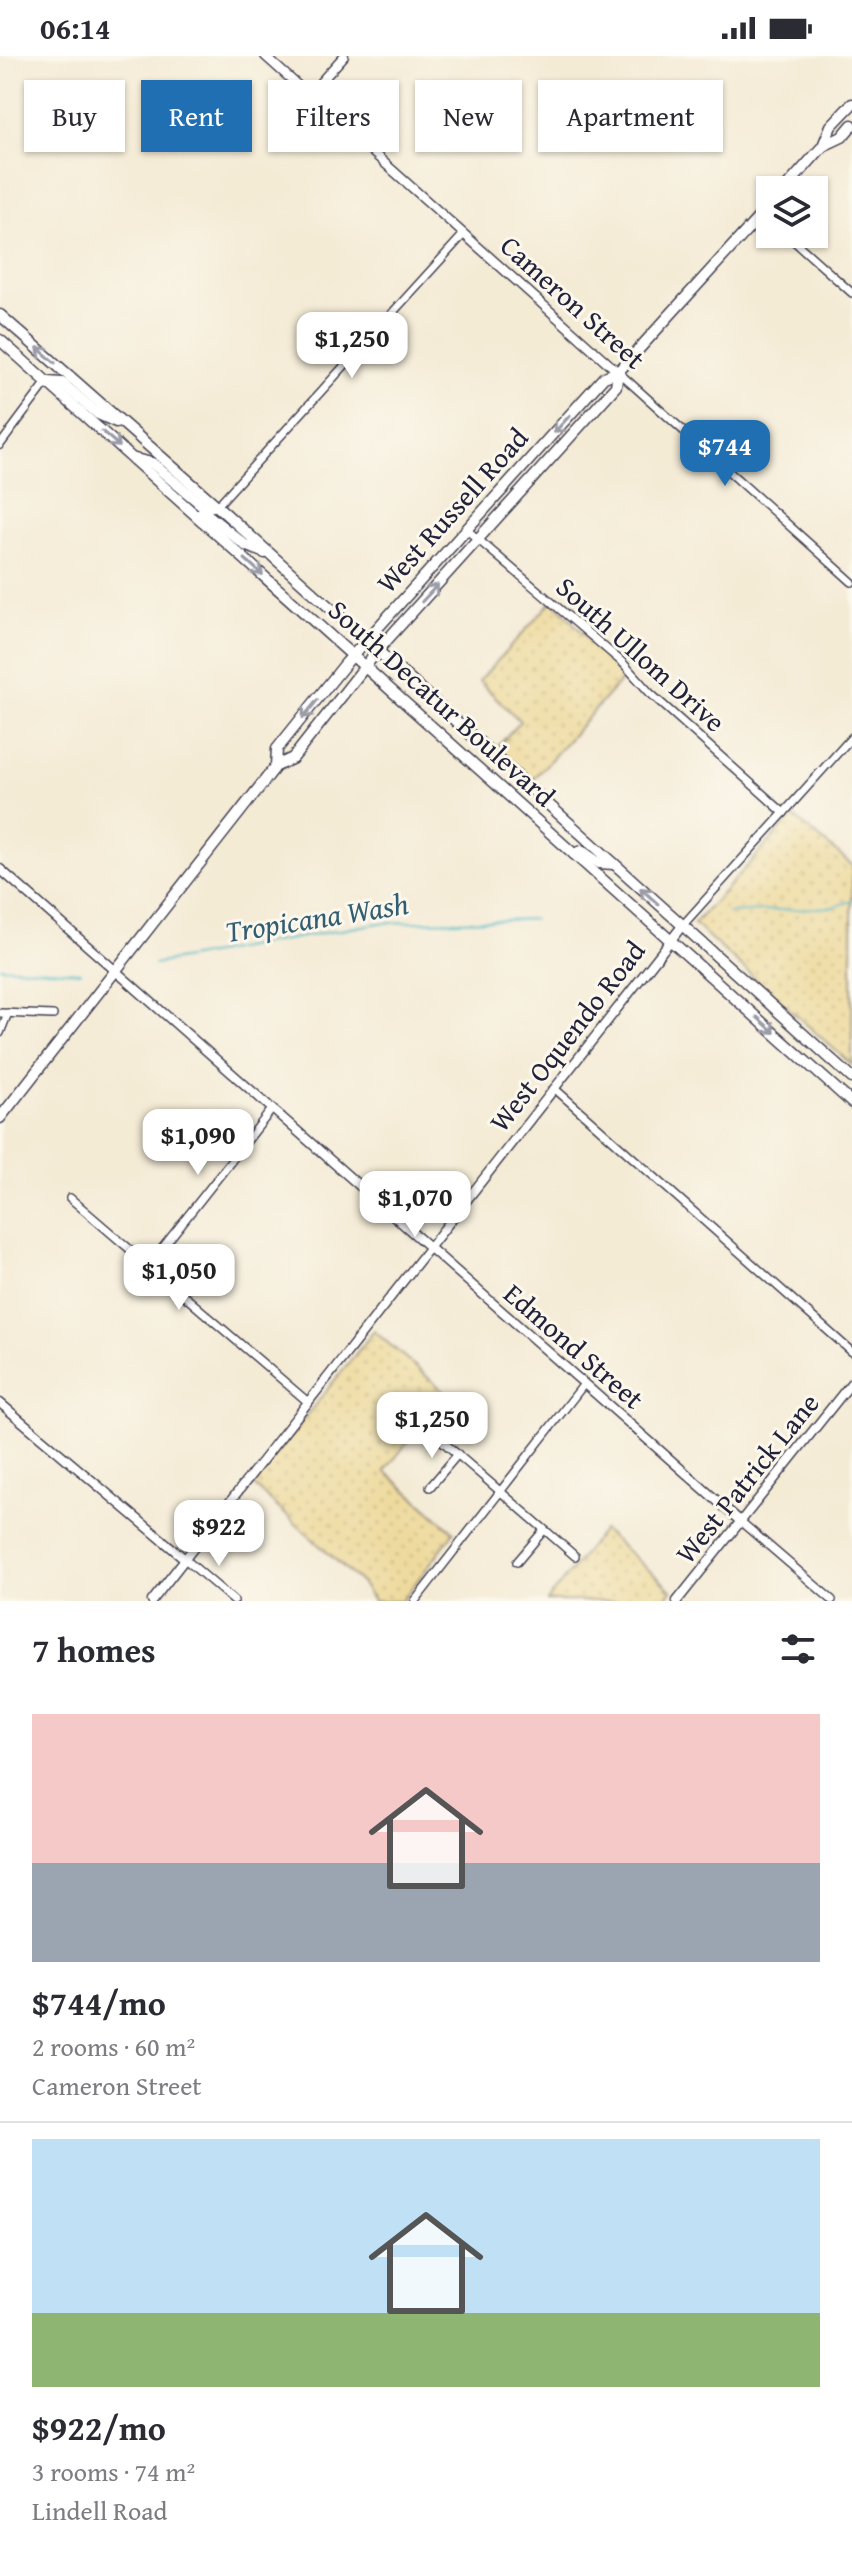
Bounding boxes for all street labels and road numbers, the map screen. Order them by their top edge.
street label: Cameron Street [492,225,655,378]
street label: West Russell Road [366,418,537,601]
street label: South Ullom Drive [548,566,735,741]
street label: South Decatur Boulevard [320,590,565,816]
street label: West Oquendo Road [479,931,654,1140]
street label: Edmond Street [495,1273,653,1418]
street label: West Patrick Lane [665,1384,828,1572]

